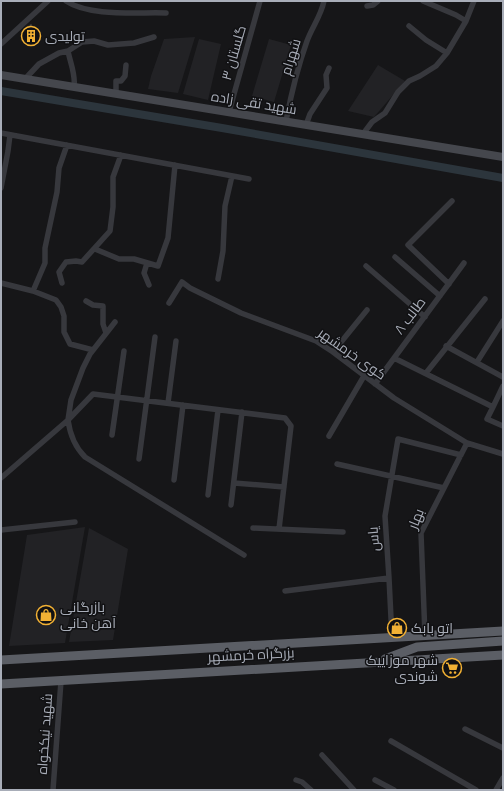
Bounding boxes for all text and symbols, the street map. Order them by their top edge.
street label: گلستان ۳ [218,24,250,82]
building icon: تولیدی [20,25,42,47]
place label: تولیدی [45,28,85,45]
street label: شهرام [277,37,306,78]
street label: شهید تقی زاده [210,88,298,118]
street label: طالب ۸ [391,294,429,338]
street label: کوی خرمشهر [314,324,389,384]
street label: بهار [404,506,428,533]
street label: یاس [364,526,384,552]
place label: بازرگانی آهن خانی [60,599,116,632]
shop icon: بازرگانی آهن خانی [35,604,57,626]
shop icon: اتو بابک [386,617,408,639]
place label: اتو بابک [411,620,453,637]
street label: بزرگراه خرمشهر [206,644,295,666]
place label: شهر موزاییک شوندی [366,652,438,685]
supermarket icon: شهر موزاییک شوندی [441,657,463,679]
street label: شهید نیکخواه [34,693,56,775]

